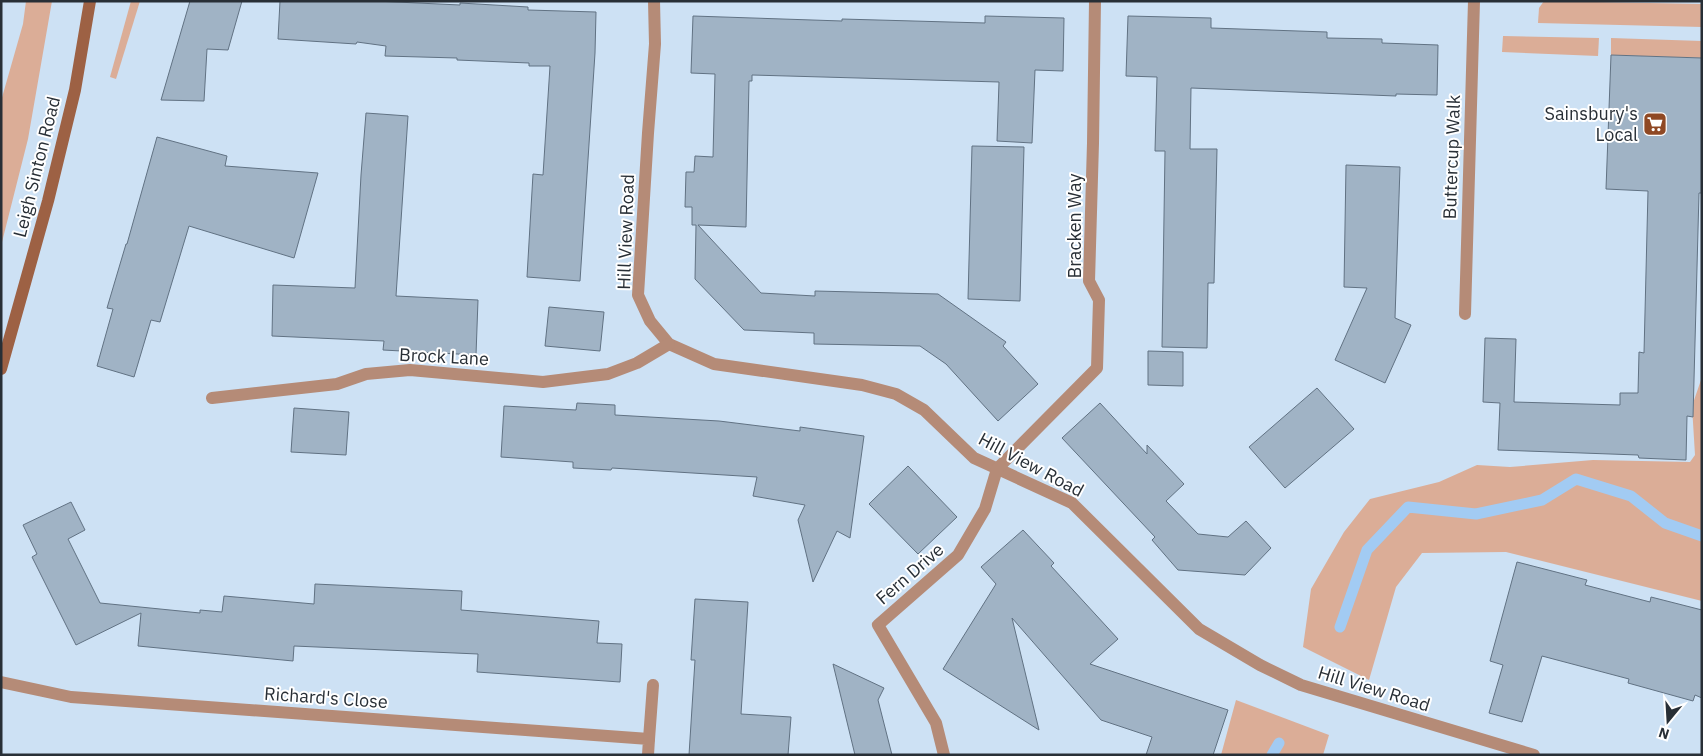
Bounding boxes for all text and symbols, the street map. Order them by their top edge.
street label: Leigh Sinton Road [8,94,65,240]
street label: Buttercup Walk [1438,94,1465,220]
place label: Sainsbury's Local [1545,102,1638,146]
supermarket icon: Sainsbury's Local [1642,111,1668,137]
street label: Hill View Road [612,174,639,290]
street label: Bracken Way [1063,174,1086,278]
street label: Brock Lane [399,343,490,370]
street label: Hill View Road [975,427,1088,502]
street label: Fern Drive [871,538,948,609]
street label: Hill View Road [1315,661,1433,716]
street label: Richard's Close [263,682,389,713]
north arrow [1643,696,1693,746]
text: N [1656,723,1672,743]

